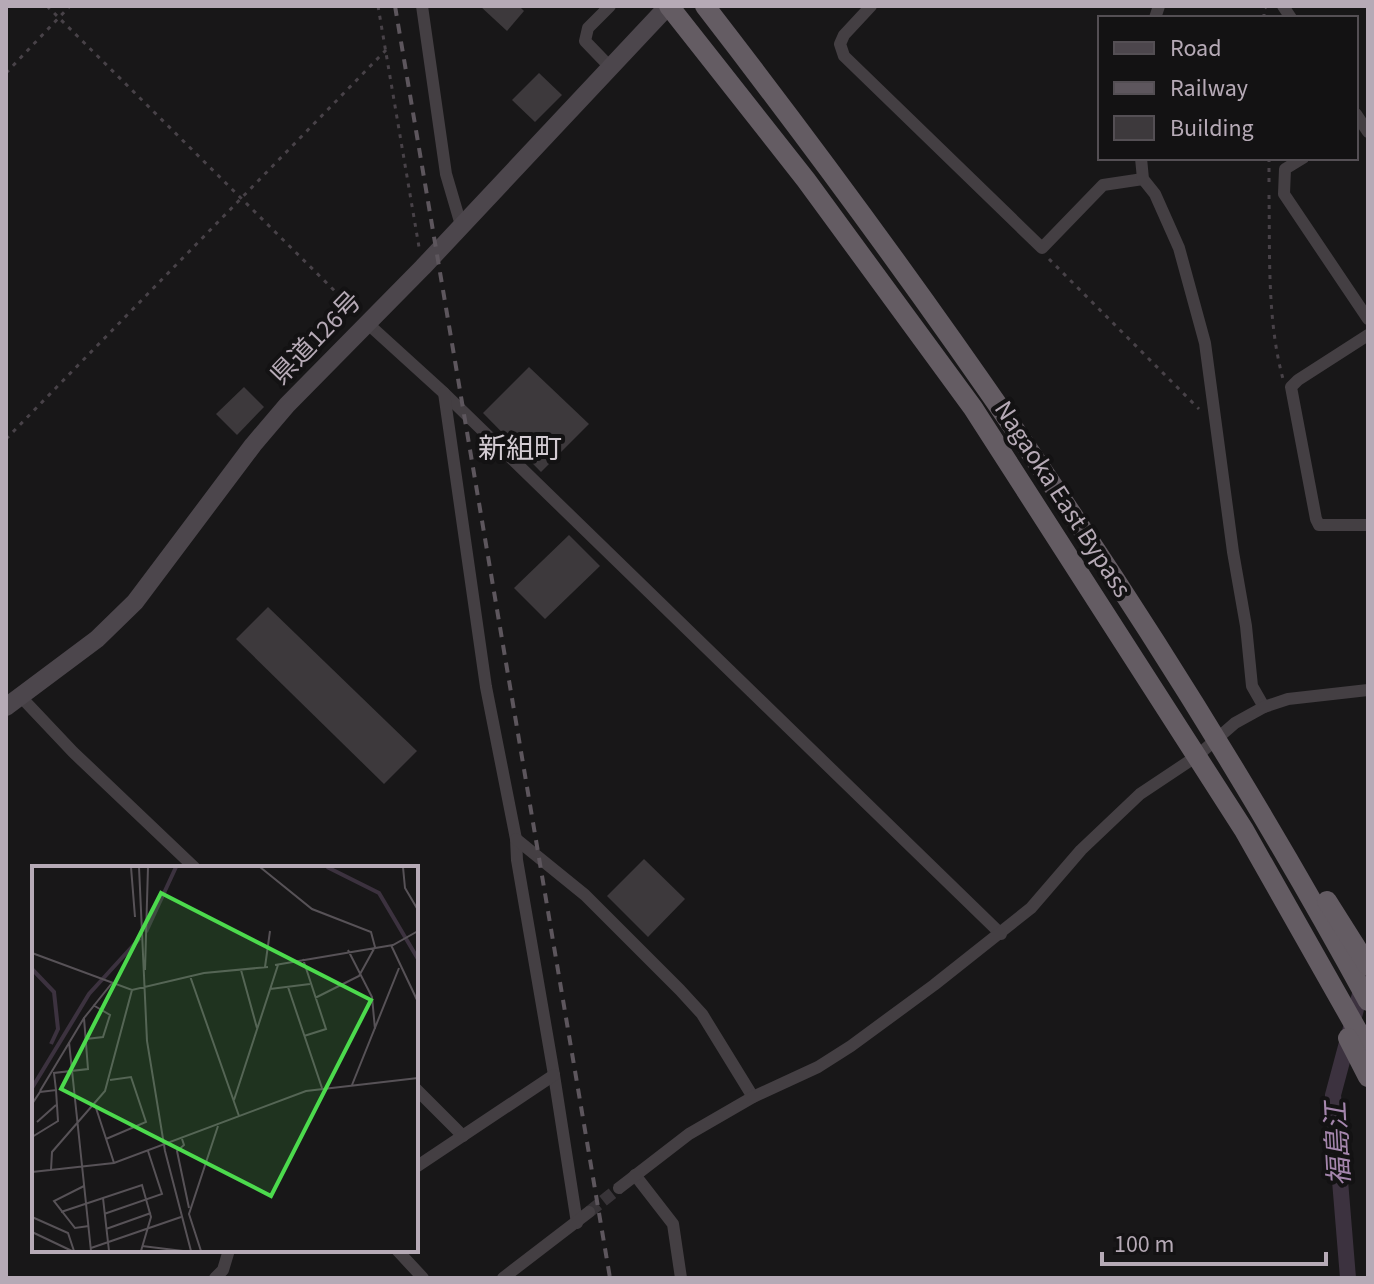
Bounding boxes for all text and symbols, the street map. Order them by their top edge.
legend [1098,16,1358,160]
text: Road [1170,31,1222,66]
text: Railway [1170,71,1248,106]
text: Building [1170,111,1254,146]
street label: 県道126号 [262,283,370,393]
street label: Nagaoka East Bypass [985,393,1141,605]
district label: 新組町 [478,429,562,469]
inset map [32,866,418,1252]
water label: 福島江 [1316,1098,1360,1187]
scale bar [1102,1216,1326,1266]
text: 100 m [1114,1227,1174,1262]

